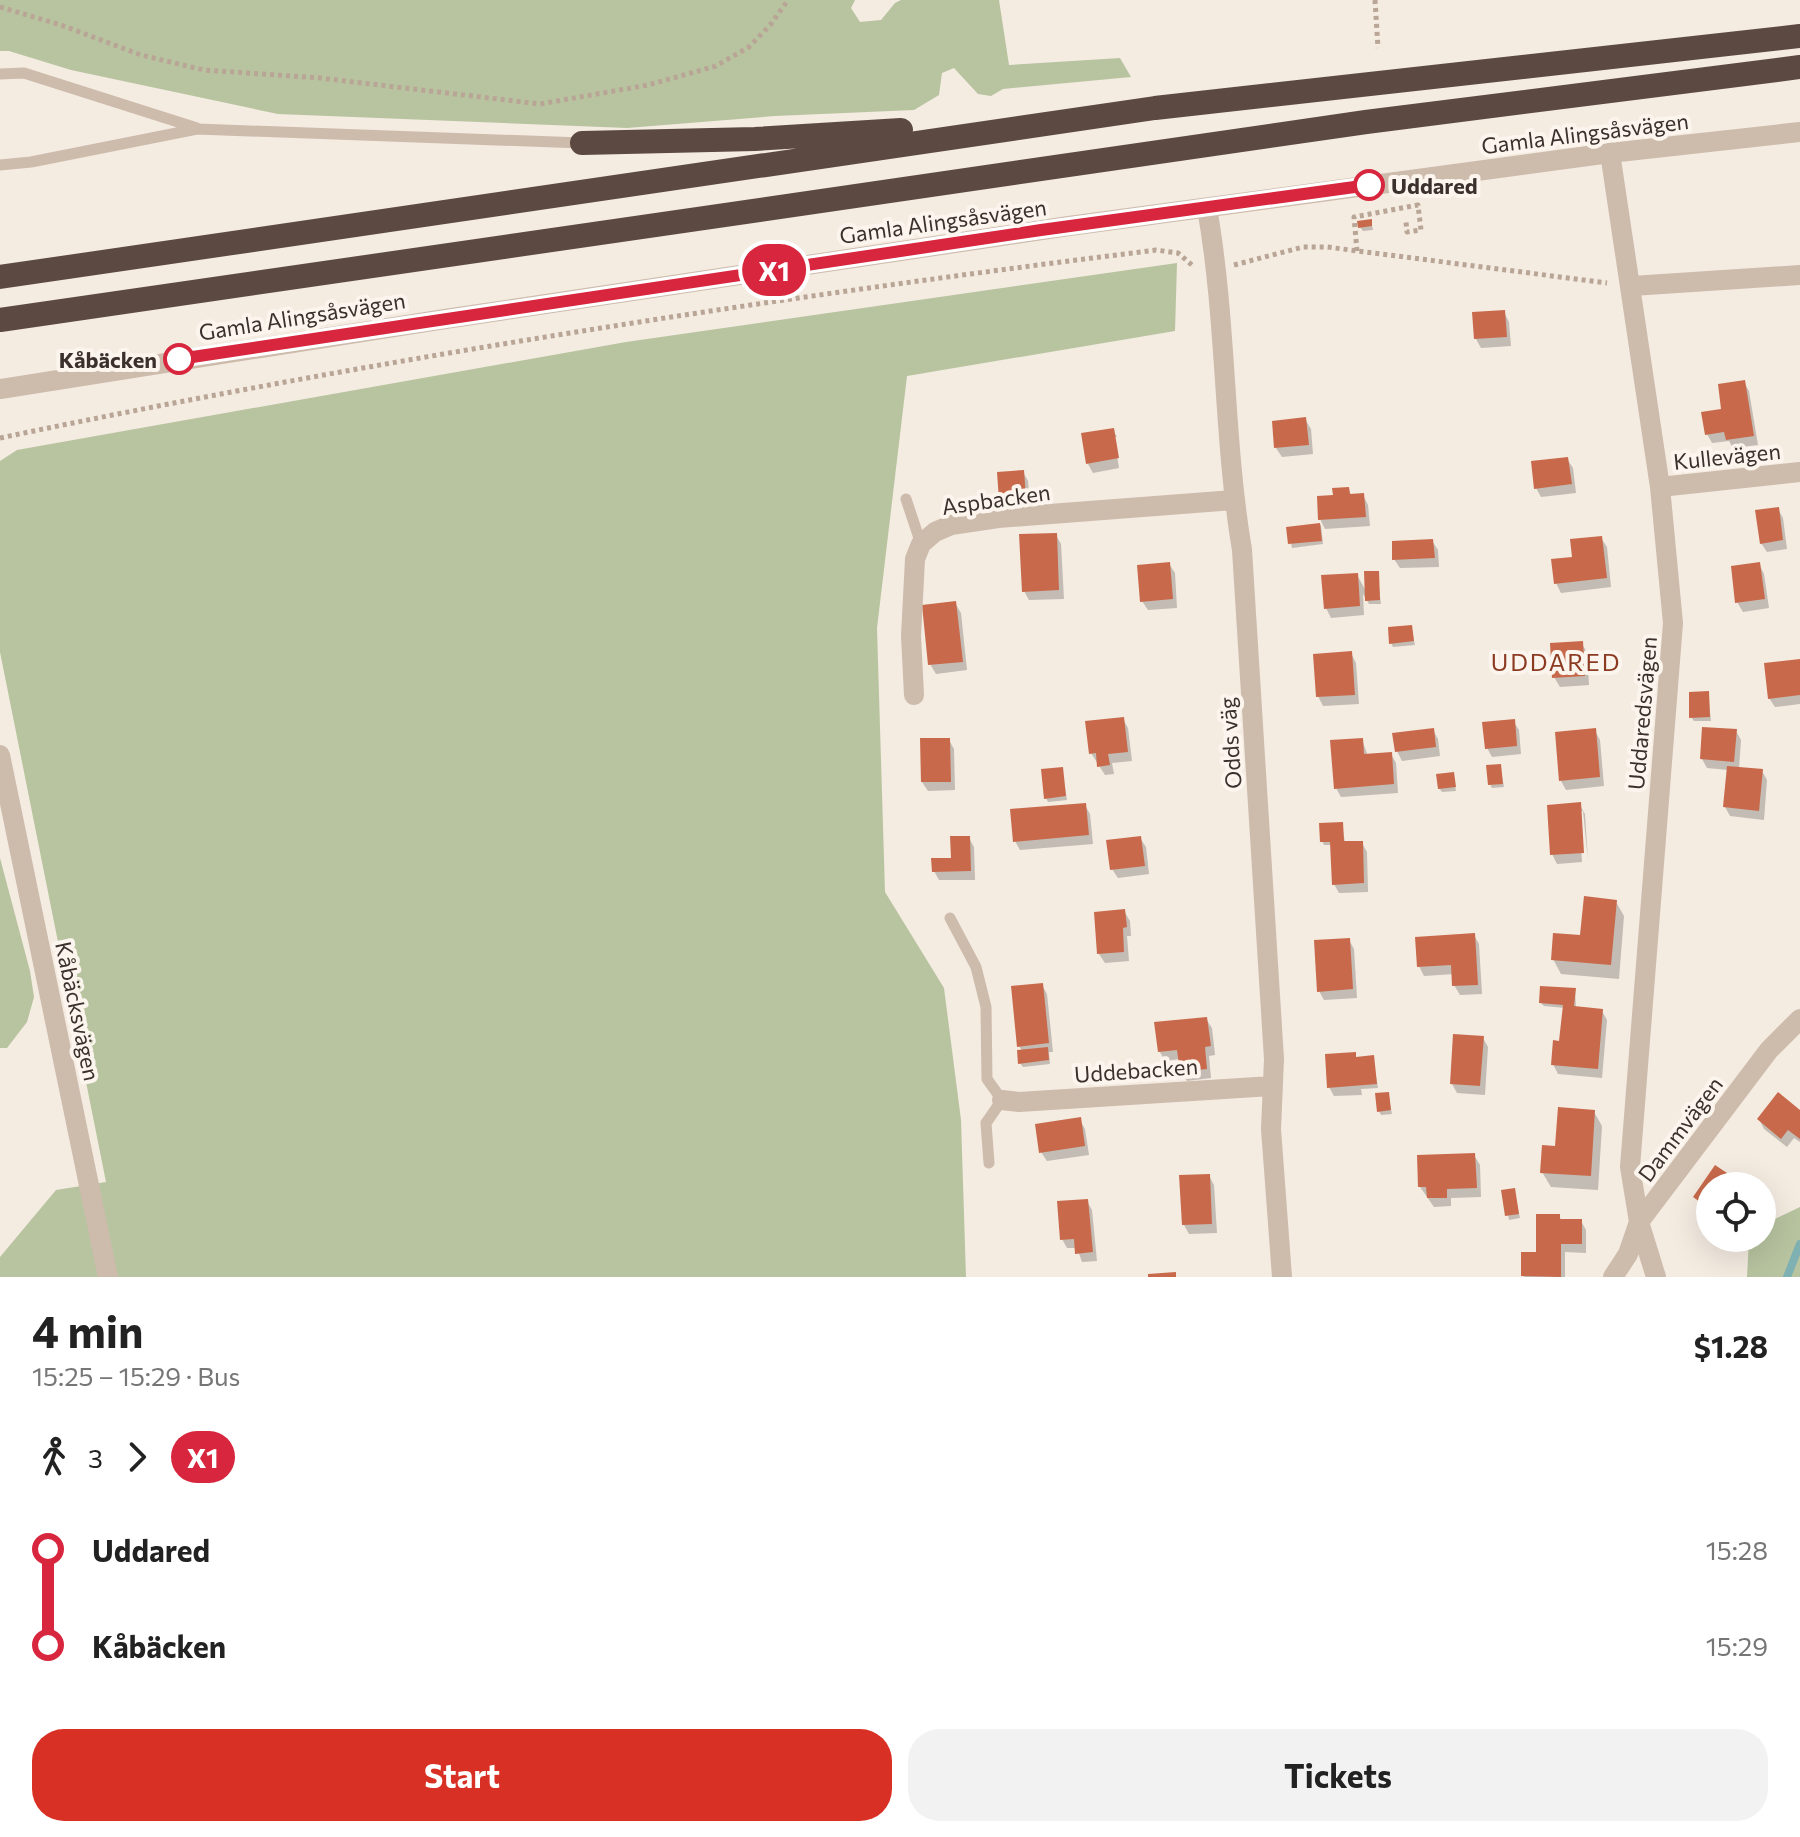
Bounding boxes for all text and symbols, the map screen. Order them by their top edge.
street label: Gamla Alingsåsvägen [1480,107,1690,159]
marker: Uddared [1354,170,1384,200]
place label: Uddared [1391,172,1478,199]
street label: Gamla Alingsåsvägen [838,193,1048,249]
line badge: X1 [738,244,810,296]
text: X1 [758,253,790,287]
street label: Gamla Alingsåsvägen [197,286,407,346]
marker: Kåbäcken [164,344,194,374]
place label: Kåbäcken [59,346,157,373]
street label: Kullevägen [1672,437,1782,475]
street label: Aspbacken [940,478,1052,520]
street label: Uddaredsvägen [1622,635,1662,791]
district label: UDDARED [1491,647,1621,676]
street label: Odds väg [1213,696,1247,790]
street label: Kåbäcksvägen [50,939,106,1083]
street label: Uddebacken [1073,1052,1199,1088]
street label: Dammvägen [1632,1071,1728,1187]
map controls [1696,1172,1776,1252]
button: locate [1696,1172,1776,1252]
text: 4 min [32,1303,144,1357]
text: $1.28 [1694,1327,1768,1364]
text: 15:25 – 15:29 · Bus [32,1360,240,1391]
icon: walk [32,1435,76,1479]
icon: forward [115,1435,159,1479]
text: X1 [187,1440,219,1474]
text: 3 [88,1442,103,1473]
text: Uddared [92,1531,210,1568]
text: 15:28 [1706,1534,1768,1565]
text: Kåbäcken [92,1627,226,1664]
text: 15:29 [1706,1630,1768,1661]
button: Start [32,1729,892,1821]
button: Tickets [908,1729,1768,1821]

